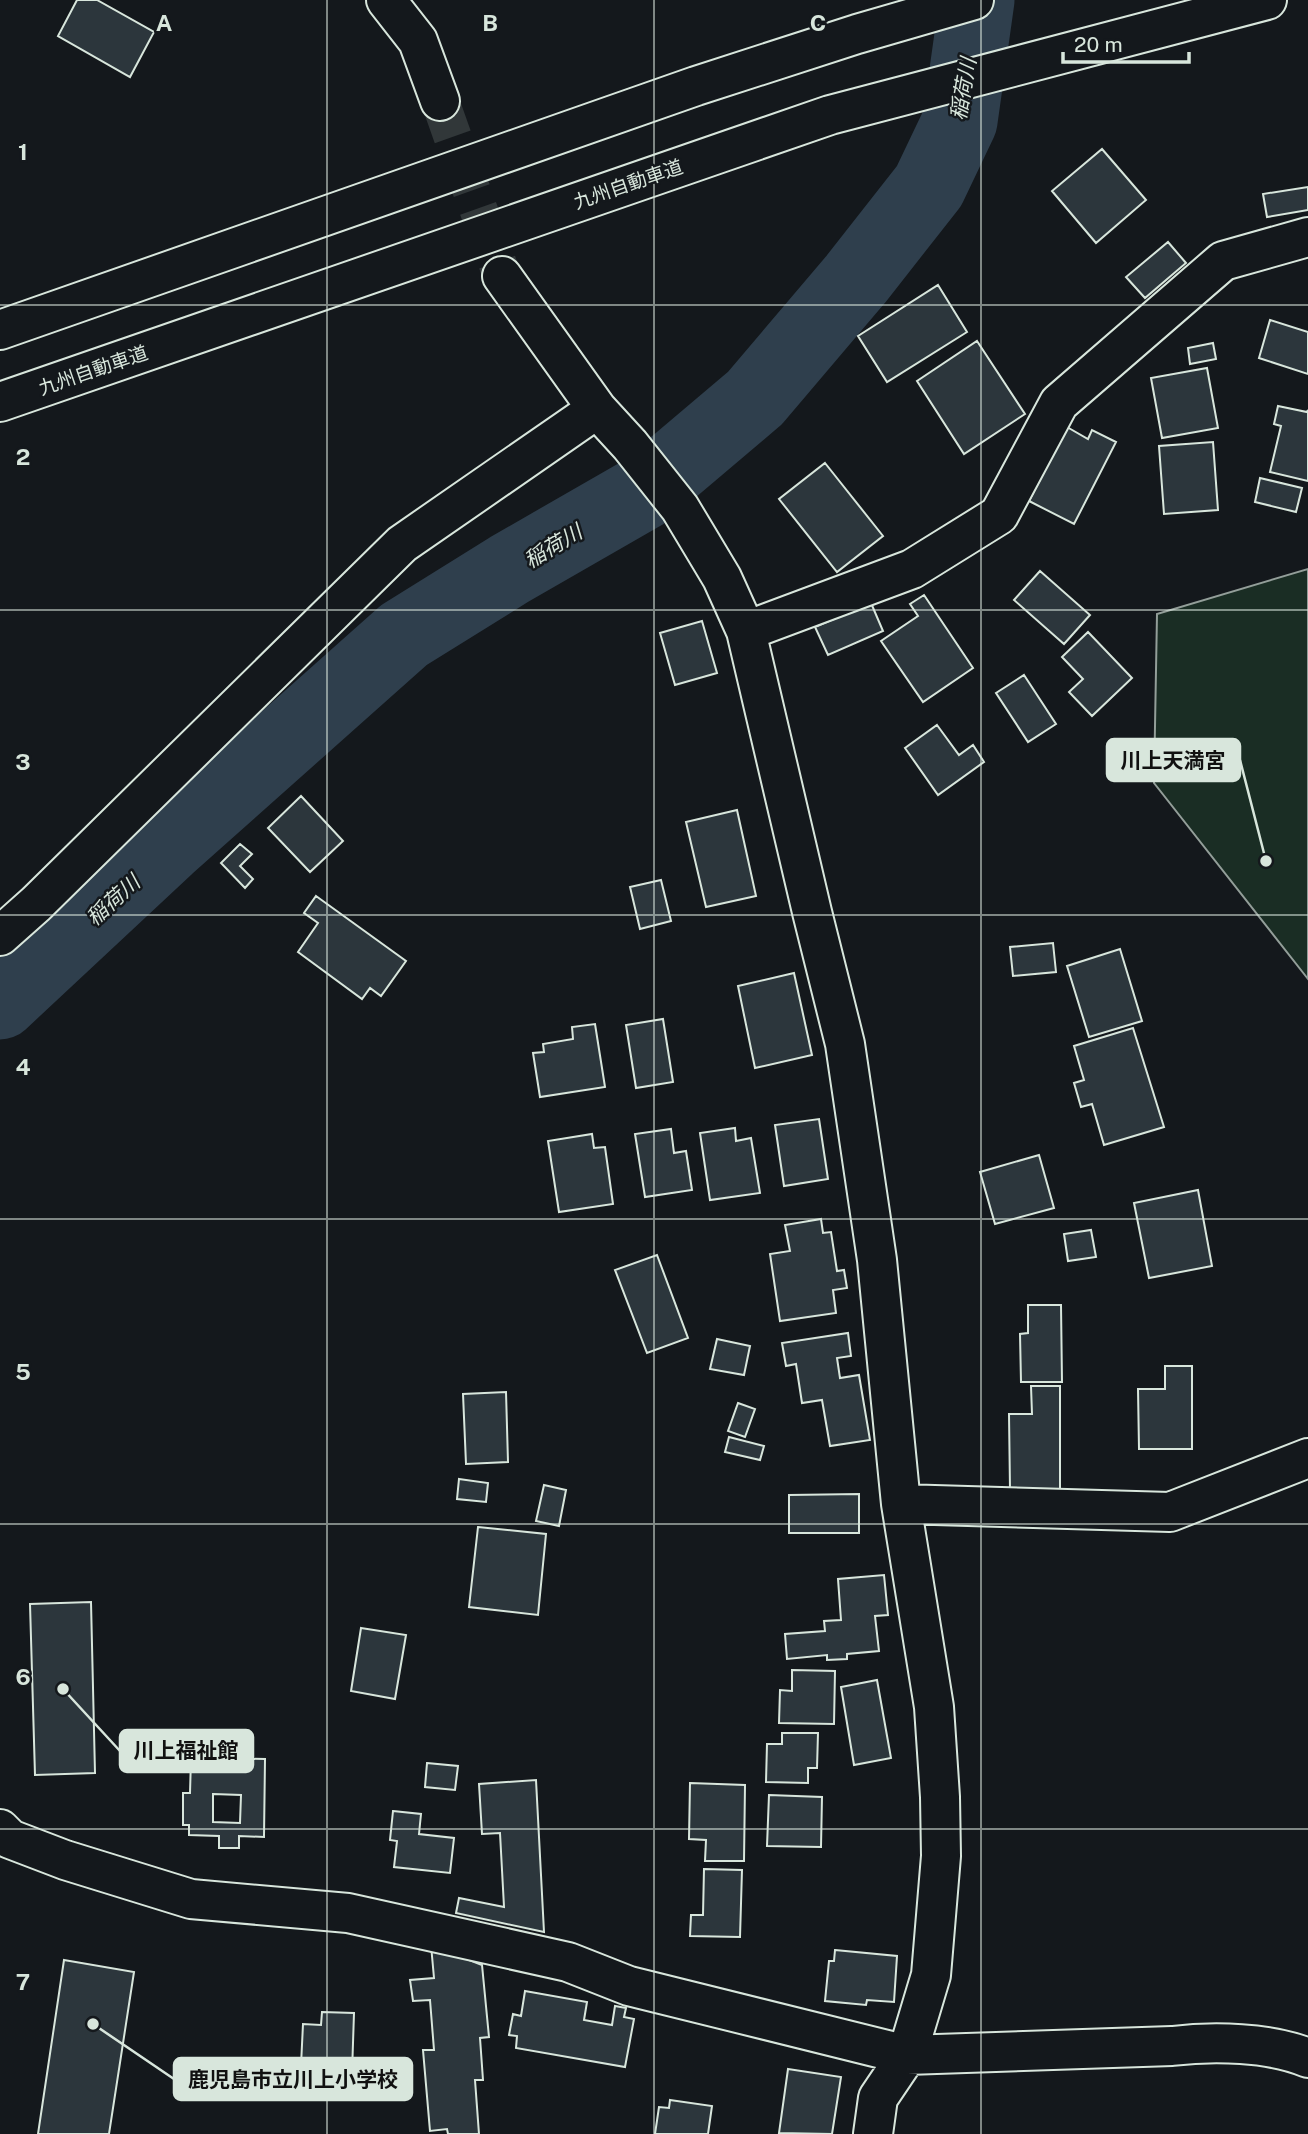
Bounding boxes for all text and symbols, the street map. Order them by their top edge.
text: A [156,9,173,36]
text: B [482,9,498,36]
text: C [810,9,826,36]
scale bar [1063,21,1189,65]
text: 20 m [1074,32,1123,57]
water label: 稲荷川 [945,54,981,122]
text: 1 [18,138,28,165]
street label: 九州自動車道 [571,155,685,213]
street label: 九州自動車道 [36,341,150,399]
text: 2 [16,443,30,470]
water label: 稲荷川 [520,518,588,573]
callout: 川上天満宮 [1107,739,1240,781]
text: 3 [15,748,31,775]
text: 川上天満宮 [1121,748,1226,773]
water label: 稲荷川 [81,868,146,930]
text: 4 [15,1053,31,1080]
text: 5 [15,1358,31,1385]
text: 6 [15,1663,31,1690]
callout: 川上福祉館 [120,1730,253,1772]
text: 川上福祉館 [134,1738,239,1763]
text: 7 [16,1968,30,1995]
callout: 鹿児島市立川上小学校 [174,2058,412,2100]
text: 鹿児島市立川上小学校 [188,2067,398,2092]

